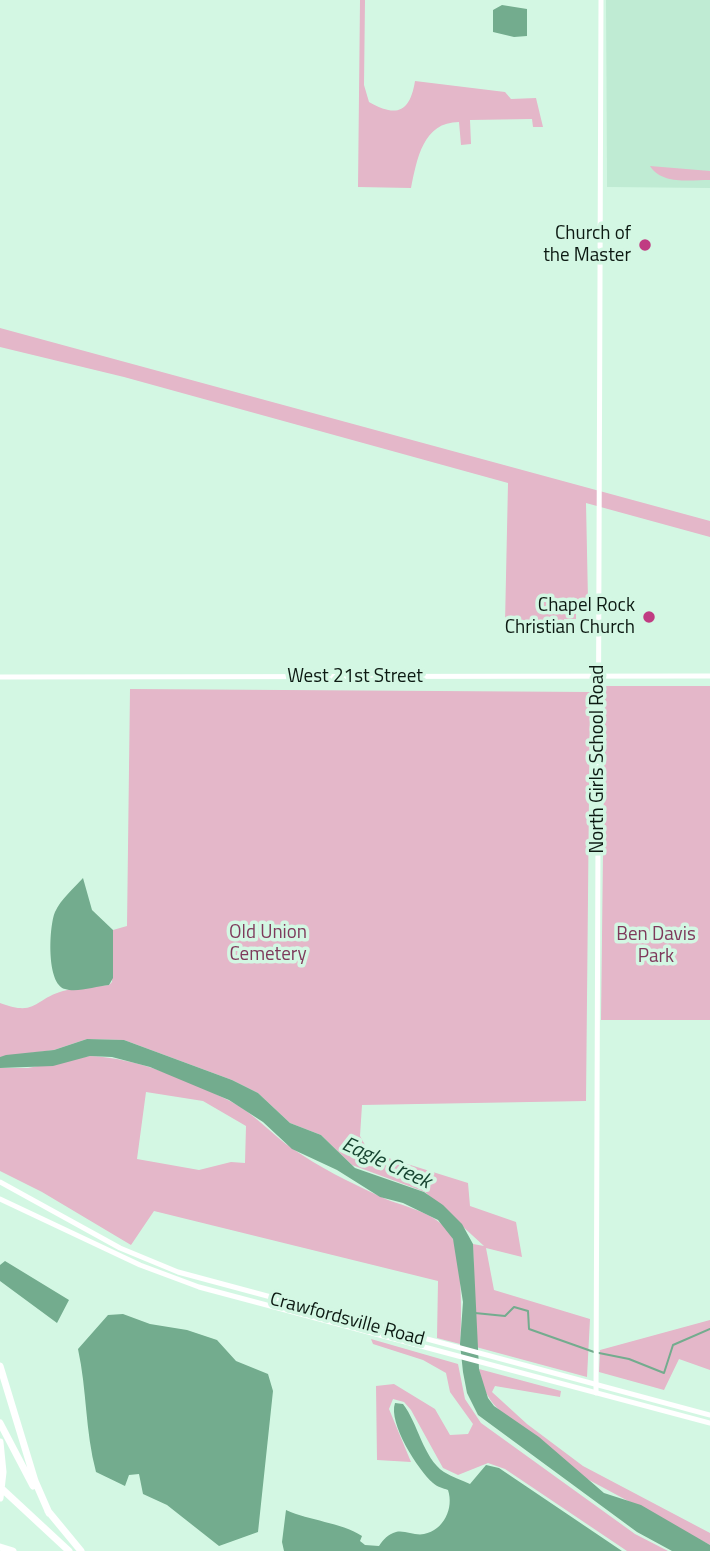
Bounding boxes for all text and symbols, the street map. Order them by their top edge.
place label: Church of the Master [543,223,631,267]
marker: Church of the Master [637,237,653,253]
place label: Chapel Rock Christian Church [505,595,635,639]
marker: Chapel Rock Christian Church [641,609,657,625]
street label: North Girls School Road [587,665,609,853]
street label: West 21st Street [287,666,423,688]
park label: Old Union Cemetery [229,922,307,966]
park label: Ben Davis Park [616,924,696,968]
water label: Eagle Creek [338,1132,434,1196]
street label: Crawfordsville Road [267,1288,427,1352]

